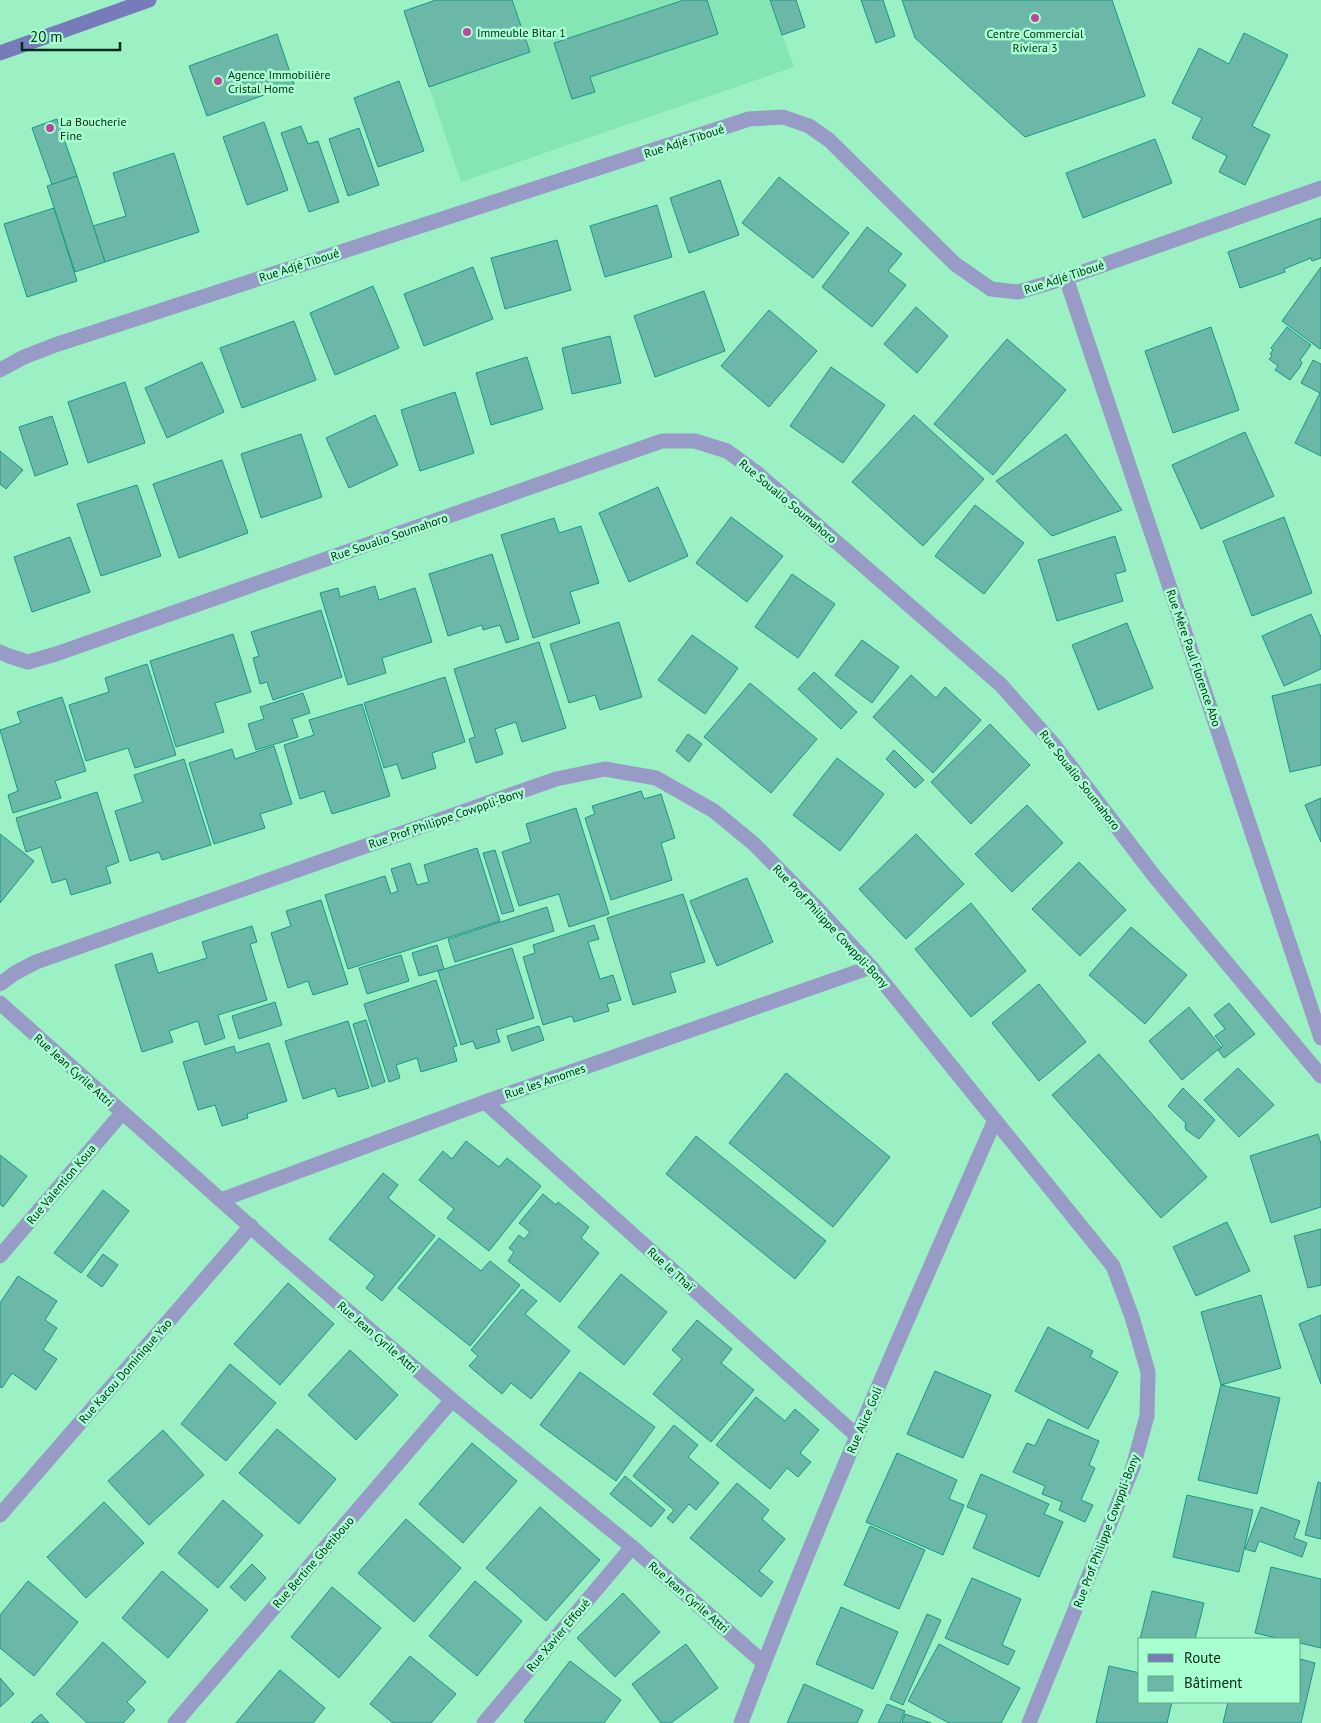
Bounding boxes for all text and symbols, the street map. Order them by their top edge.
marker: Centre Commercial Riviera 3 [1029,12,1041,24]
scale bar [22,20,120,52]
place label: Immeuble Bitar 1 [477,25,566,40]
marker: Immeuble Bitar 1 [461,26,473,38]
place label: Centre Commercial Riviera 3 [986,26,1084,55]
text: 20 m [30,27,63,46]
place label: Agence Immobilière Cristal Home [228,67,331,96]
marker: Agence Immobilière Cristal Home [212,75,224,87]
place label: La Boucherie Fine [60,114,127,143]
street label: Rue Adjé Tiboué [642,121,726,161]
marker: La Boucherie Fine [44,122,56,134]
street label: Rue Adjé Tiboué [257,245,341,285]
street label: Rue Adjé Tiboué [1022,257,1106,297]
street label: Rue Soualio Soumahoro [736,456,840,546]
street label: Rue Soualio Soumahoro [328,510,450,564]
street label: Rue Mère Paul Florence Abo [1163,587,1225,729]
street label: Rue Soualio Soumahoro [1036,727,1124,833]
street label: Rue Prof Philippe Cowppli-Bony [366,784,526,852]
street label: Rue Prof Philippe Cowppli-Bony [770,861,892,991]
street label: Rue Jean Cyrile Attri [31,1030,117,1110]
street label: Rue les Amomes [503,1060,587,1102]
street label: Rue Valention Koua [23,1141,99,1227]
street label: Rue le Thaï [645,1244,698,1294]
street label: Rue Jean Cyrile Attri [335,1298,421,1376]
street label: Rue Kacou Dominique Yao [75,1315,175,1427]
street label: Rue Alice Goli [843,1384,885,1456]
street label: Rue Prof Philippe Cowppli-Bony [1070,1452,1142,1610]
street label: Rue Bertine Gbetibouo [269,1513,357,1611]
street label: Rue Jean Cyrile Attri [646,1558,732,1636]
street label: Rue Xavier Effoué [523,1595,593,1675]
legend [1138,1638,1301,1703]
text: Route [1184,1648,1221,1667]
text: Bâtiment [1184,1673,1242,1692]

